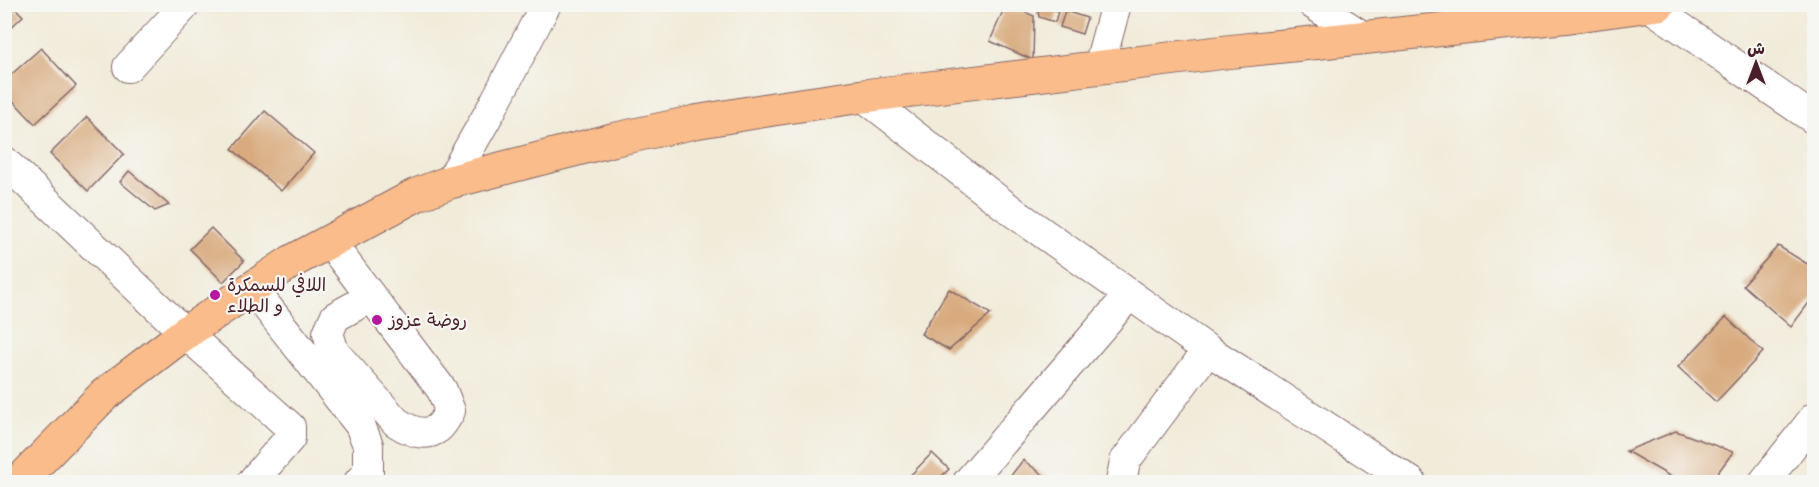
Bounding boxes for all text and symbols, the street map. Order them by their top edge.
north arrow [1726,33,1786,93]
text: ش [1747,37,1765,58]
place label: اللافي للسمكرة و الطلاء [227,272,326,317]
marker: اللافي للسمكرة و الطلاء [208,288,222,302]
place label: روضة عزوز [387,307,467,331]
marker: روضة عزوز [370,313,384,327]

